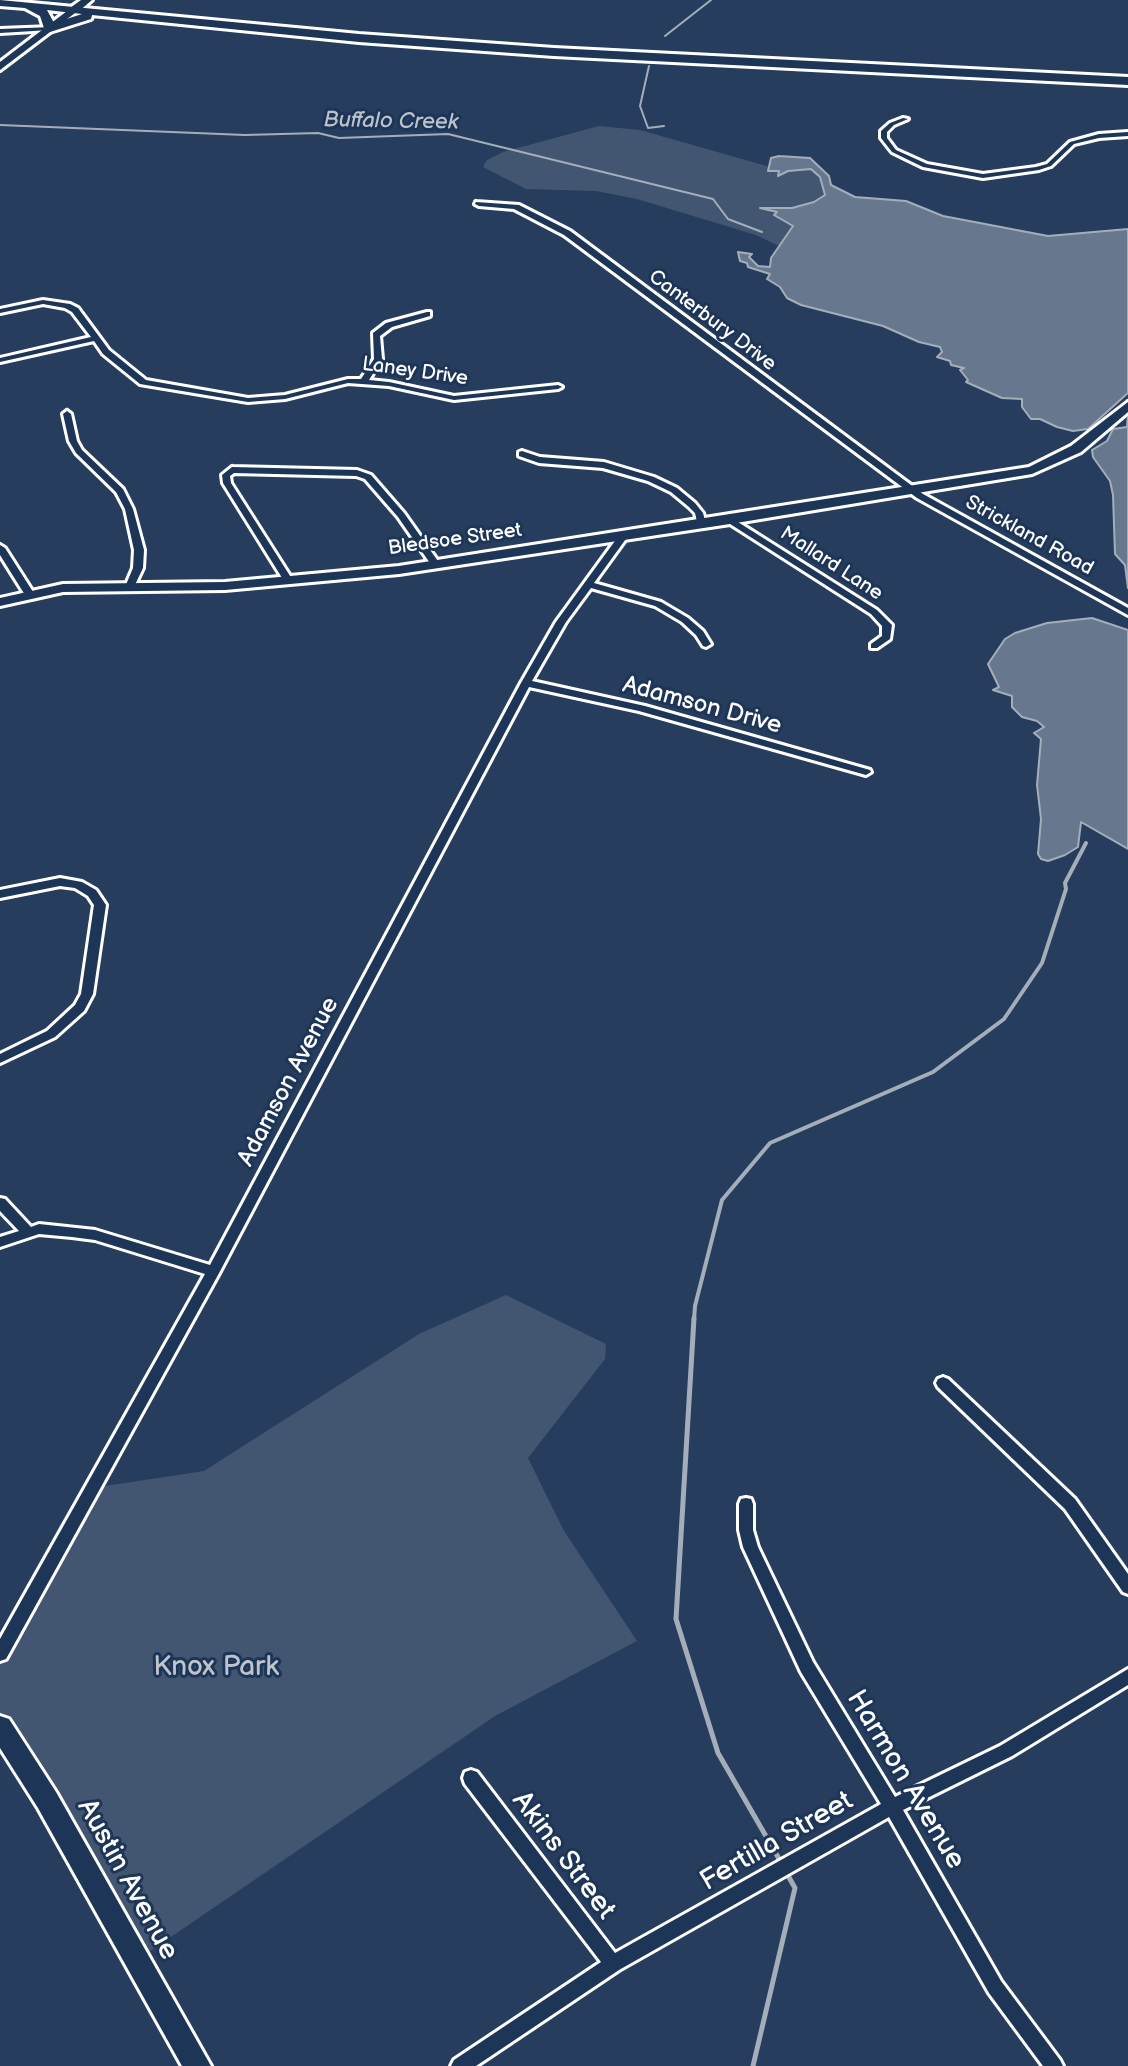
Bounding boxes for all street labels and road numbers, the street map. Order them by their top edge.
street label: Canterbury Drive [644,265,780,377]
street label: Laney Drive [361,353,469,391]
street label: Strickland Road [961,491,1097,581]
street label: Bledsoe Street [387,519,523,561]
street label: Mallard Lane [775,522,887,606]
street label: Adamson Drive [619,671,785,741]
street label: Adamson Avenue [232,992,346,1172]
street label: Harmon Avenue [838,1684,972,1876]
street label: Akins Street [504,1785,622,1927]
street label: Fertilla Street [695,1785,859,1899]
street label: Austin Avenue [69,1794,185,1966]

